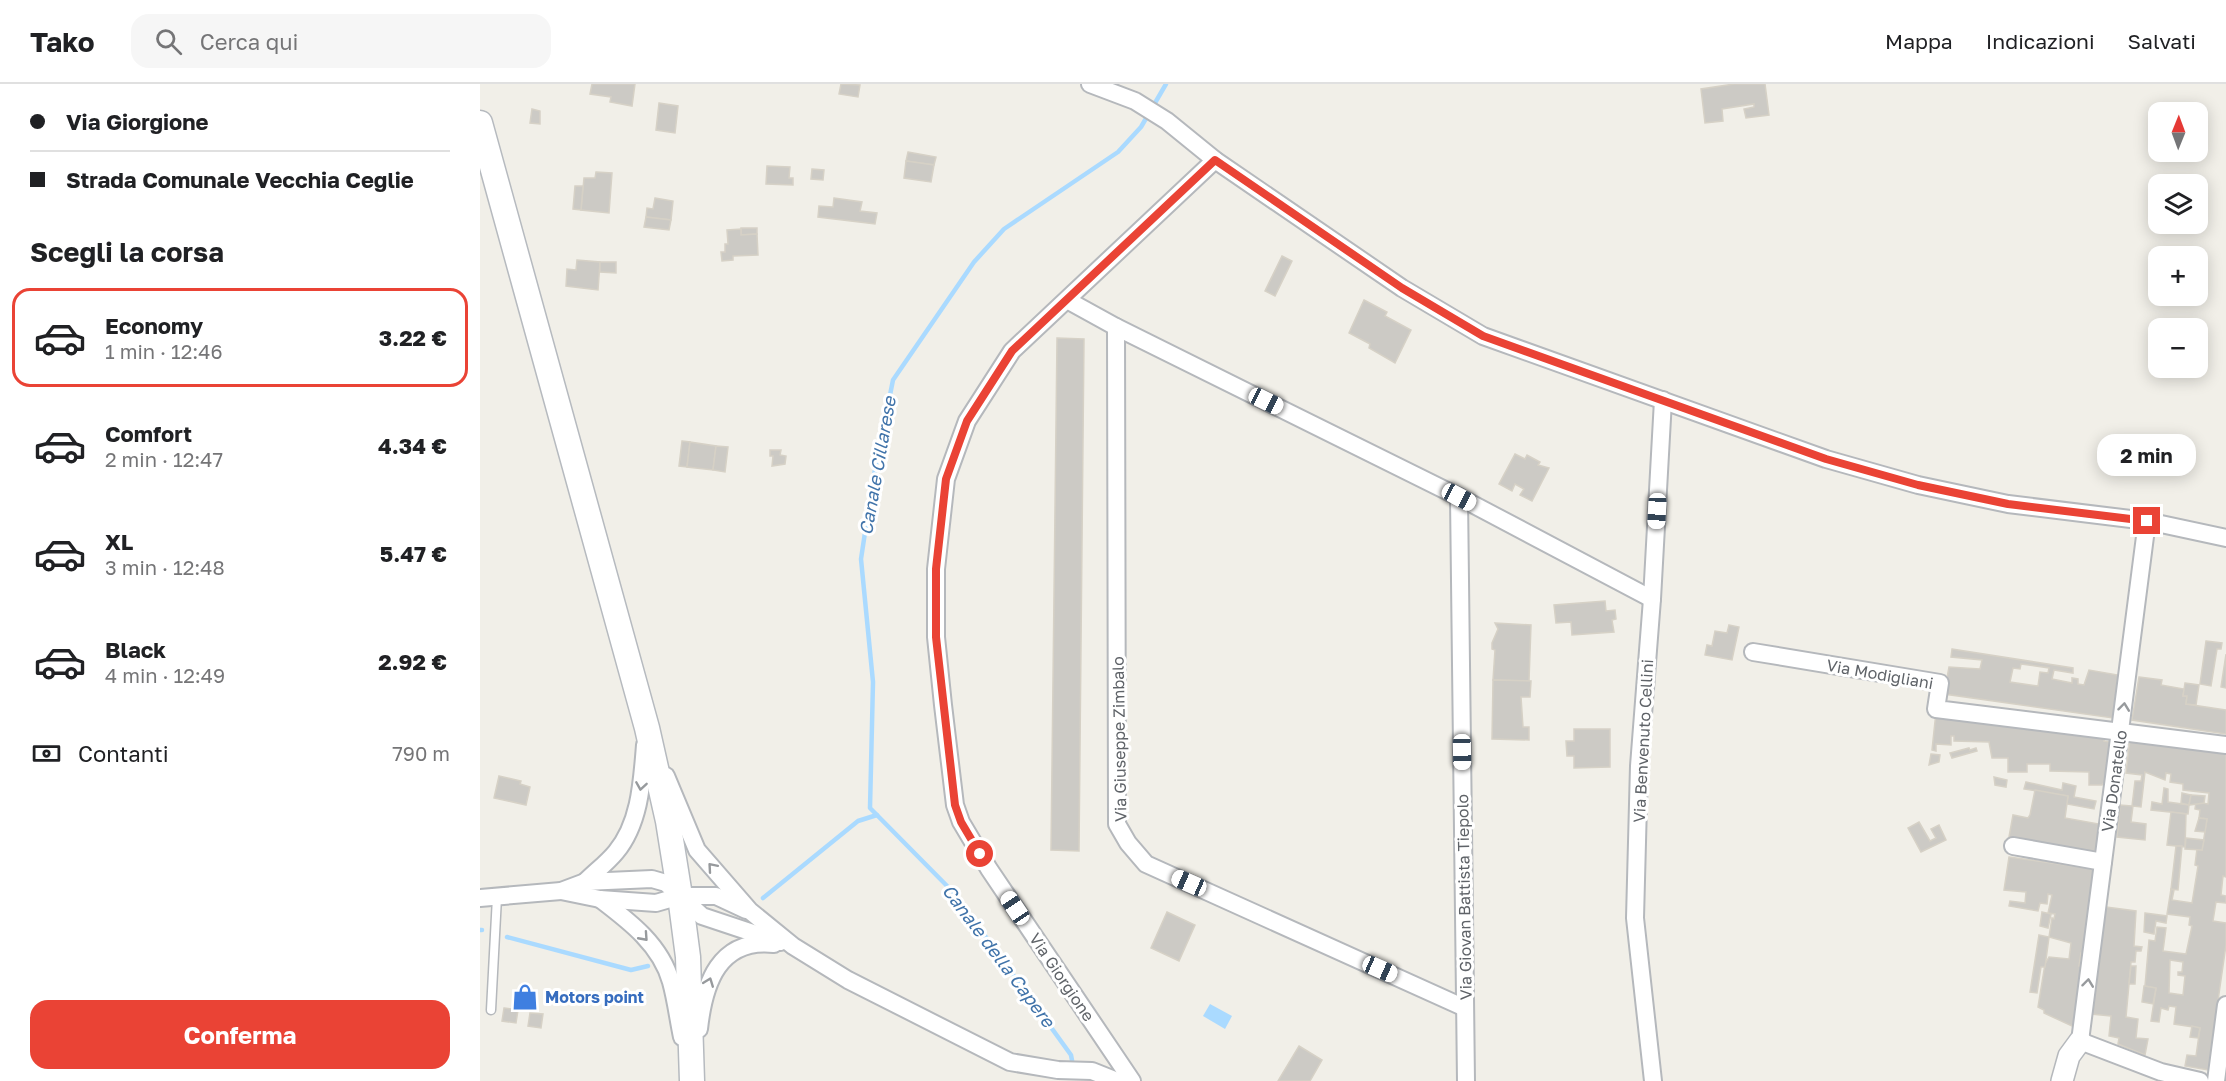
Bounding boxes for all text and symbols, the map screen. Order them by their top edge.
search box [131,14,551,68]
text: Tako [30,25,95,58]
icon: search [152,25,185,58]
text: Cerca qui [200,28,298,55]
text: Mappa [1885,28,1953,54]
text: Indicazioni [1986,28,2095,54]
text: Salvati [2128,28,2196,54]
north arrow [2148,102,2208,162]
map controls [2148,102,2208,378]
text: Via Giorgione [66,108,209,135]
text: Strada Comunale Vecchia Ceglie [66,166,414,193]
button: layers [2148,174,2208,234]
text: Scegli la corsa [30,236,224,268]
button: + [2148,246,2208,306]
icon: car [33,311,87,365]
text: Economy [105,312,203,339]
button: − [2148,318,2208,378]
text: 3.22 € [379,324,447,351]
text: 1 min · 12:46 [105,339,223,363]
car [1246,385,1286,417]
water label: Canale Cillarese [854,393,900,537]
icon: car [33,419,87,473]
text: Comfort [105,420,192,447]
text: 4.34 € [378,432,447,459]
callout: 2 min [2098,434,2196,476]
text: 2 min [2120,443,2173,467]
text: 2 min · 12:47 [105,447,223,471]
car [1439,481,1479,513]
car [1647,493,1667,529]
route end [2133,507,2160,534]
icon: car [33,527,87,581]
text: XL [105,528,133,555]
text: 5.47 € [380,540,447,567]
text: 3 min · 12:48 [105,555,225,579]
icon: car [33,635,87,689]
text: Black [105,636,166,663]
text: 2.92 € [378,648,447,675]
street label: Via Modigliani [1825,655,1935,693]
street label: Via Giuseppe Zimbalo [1108,656,1130,822]
street label: Via Benvenuto Cellini [1629,659,1657,823]
text: 4 min · 12:49 [105,663,225,687]
one-way arrow [2117,702,2129,711]
street label: Via Donatello [2097,729,2131,833]
car [1453,734,1471,770]
icon: cash [30,737,63,770]
text: Contanti [78,740,169,767]
text: 790 m [392,741,450,765]
one-way arrow [635,780,648,790]
street label: Via Giovan Battista Tiepolo [1452,794,1476,1000]
route start [966,840,993,867]
one-way arrow [708,863,719,874]
car [1169,867,1209,899]
water label: Canale della Capere [938,880,1061,1032]
car [997,888,1033,928]
street label: Via Giorgione [1025,929,1099,1025]
one-way arrow [637,930,648,941]
car [1360,953,1400,985]
one-way arrow [702,978,714,989]
one-way arrow [2081,979,2093,988]
shop icon: Motors point [510,982,540,1012]
place label: Motors point [545,987,644,1007]
button: Conferma [30,1000,450,1069]

